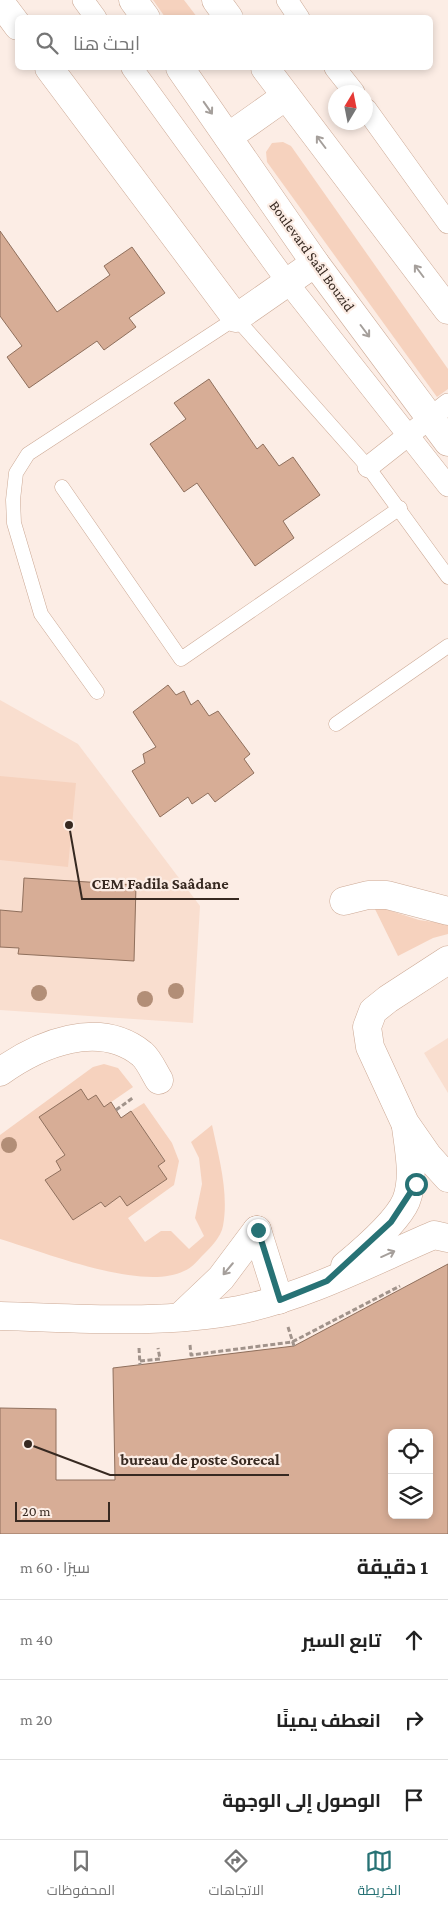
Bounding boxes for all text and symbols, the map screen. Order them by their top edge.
search box [15,15,433,70]
icon: search [33,29,61,57]
text: ابحث هنا [73,33,140,54]
north arrow [328,85,373,130]
one-way arrow [203,100,213,114]
one-way arrow [315,136,326,149]
street label: Boulevard Saâl Bouzid [266,197,358,315]
one-way arrow [414,265,425,278]
one-way arrow [360,323,370,337]
callout: CEM Fadila Saâdane [82,868,239,899]
text: CEM Fadila Saâdane [91,875,229,892]
route start [405,1173,428,1196]
route end [247,1219,270,1242]
one-way arrow [380,1249,395,1259]
one-way arrow [223,1262,234,1275]
map controls [388,1429,433,1519]
button: locate [388,1429,433,1474]
callout: bureau de poste Sorecal [110,1444,289,1475]
text: bureau de poste Sorecal [119,1451,280,1468]
button: layers [388,1474,433,1519]
scale bar [15,1499,110,1522]
text: 20 m [22,1503,50,1519]
text: 1 دقيقة [357,1555,428,1579]
text: سيرًا · 60 m [20,1559,90,1576]
icon: ahead [400,1626,428,1654]
text: تابع السير [302,1630,381,1651]
text: 40 m [20,1631,53,1648]
icon: right [400,1706,428,1734]
text: انعطف يمينًا [276,1710,381,1731]
text: 20 m [20,1711,53,1728]
icon: arrive [400,1786,428,1814]
text: الوصول إلى الوجهة [222,1790,381,1811]
tab: المحفوظات [47,1847,115,1903]
tab: الاتجاهات [209,1847,264,1903]
tab: الخريطة [358,1847,401,1903]

